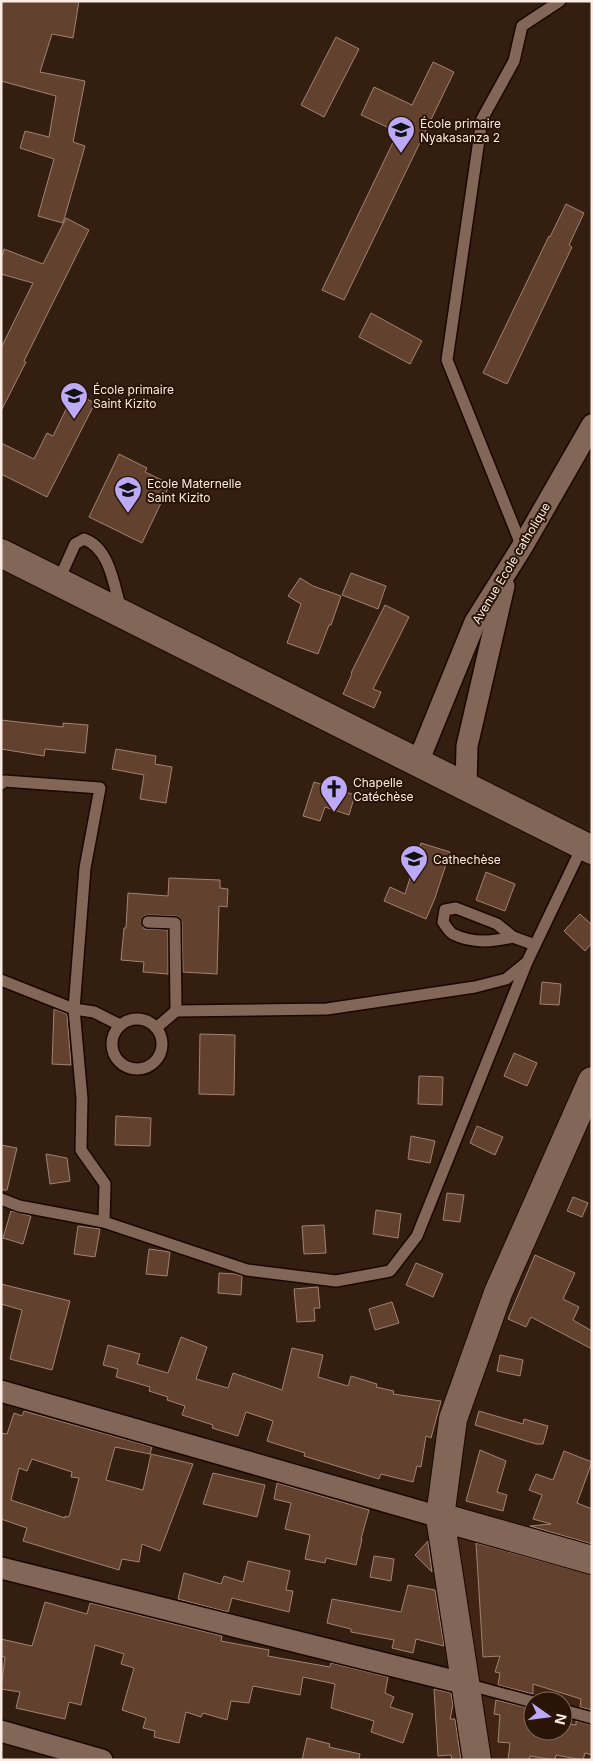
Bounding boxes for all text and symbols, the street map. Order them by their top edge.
school or university icon: École primaire Nyakasanza 2 [386,115,416,154]
place label: École primaire Nyakasanza 2 [420,116,501,145]
school or university icon: École primaire Saint Kizito [59,381,89,420]
place label: École primaire Saint Kizito [93,382,174,411]
school or university icon: Ecole Maternelle Saint Kizito [113,475,143,514]
place label: Ecole Maternelle Saint Kizito [147,476,242,505]
street label: Avenue Ecole catholique [469,499,553,627]
church icon: Chapelle Catéchèse [319,774,349,813]
place label: Chapelle Catéchèse [353,775,414,804]
school or university icon: Cathechèse [399,844,429,883]
place label: Cathechèse [433,852,501,867]
north arrow [523,1691,573,1741]
text: N [552,1712,571,1726]

